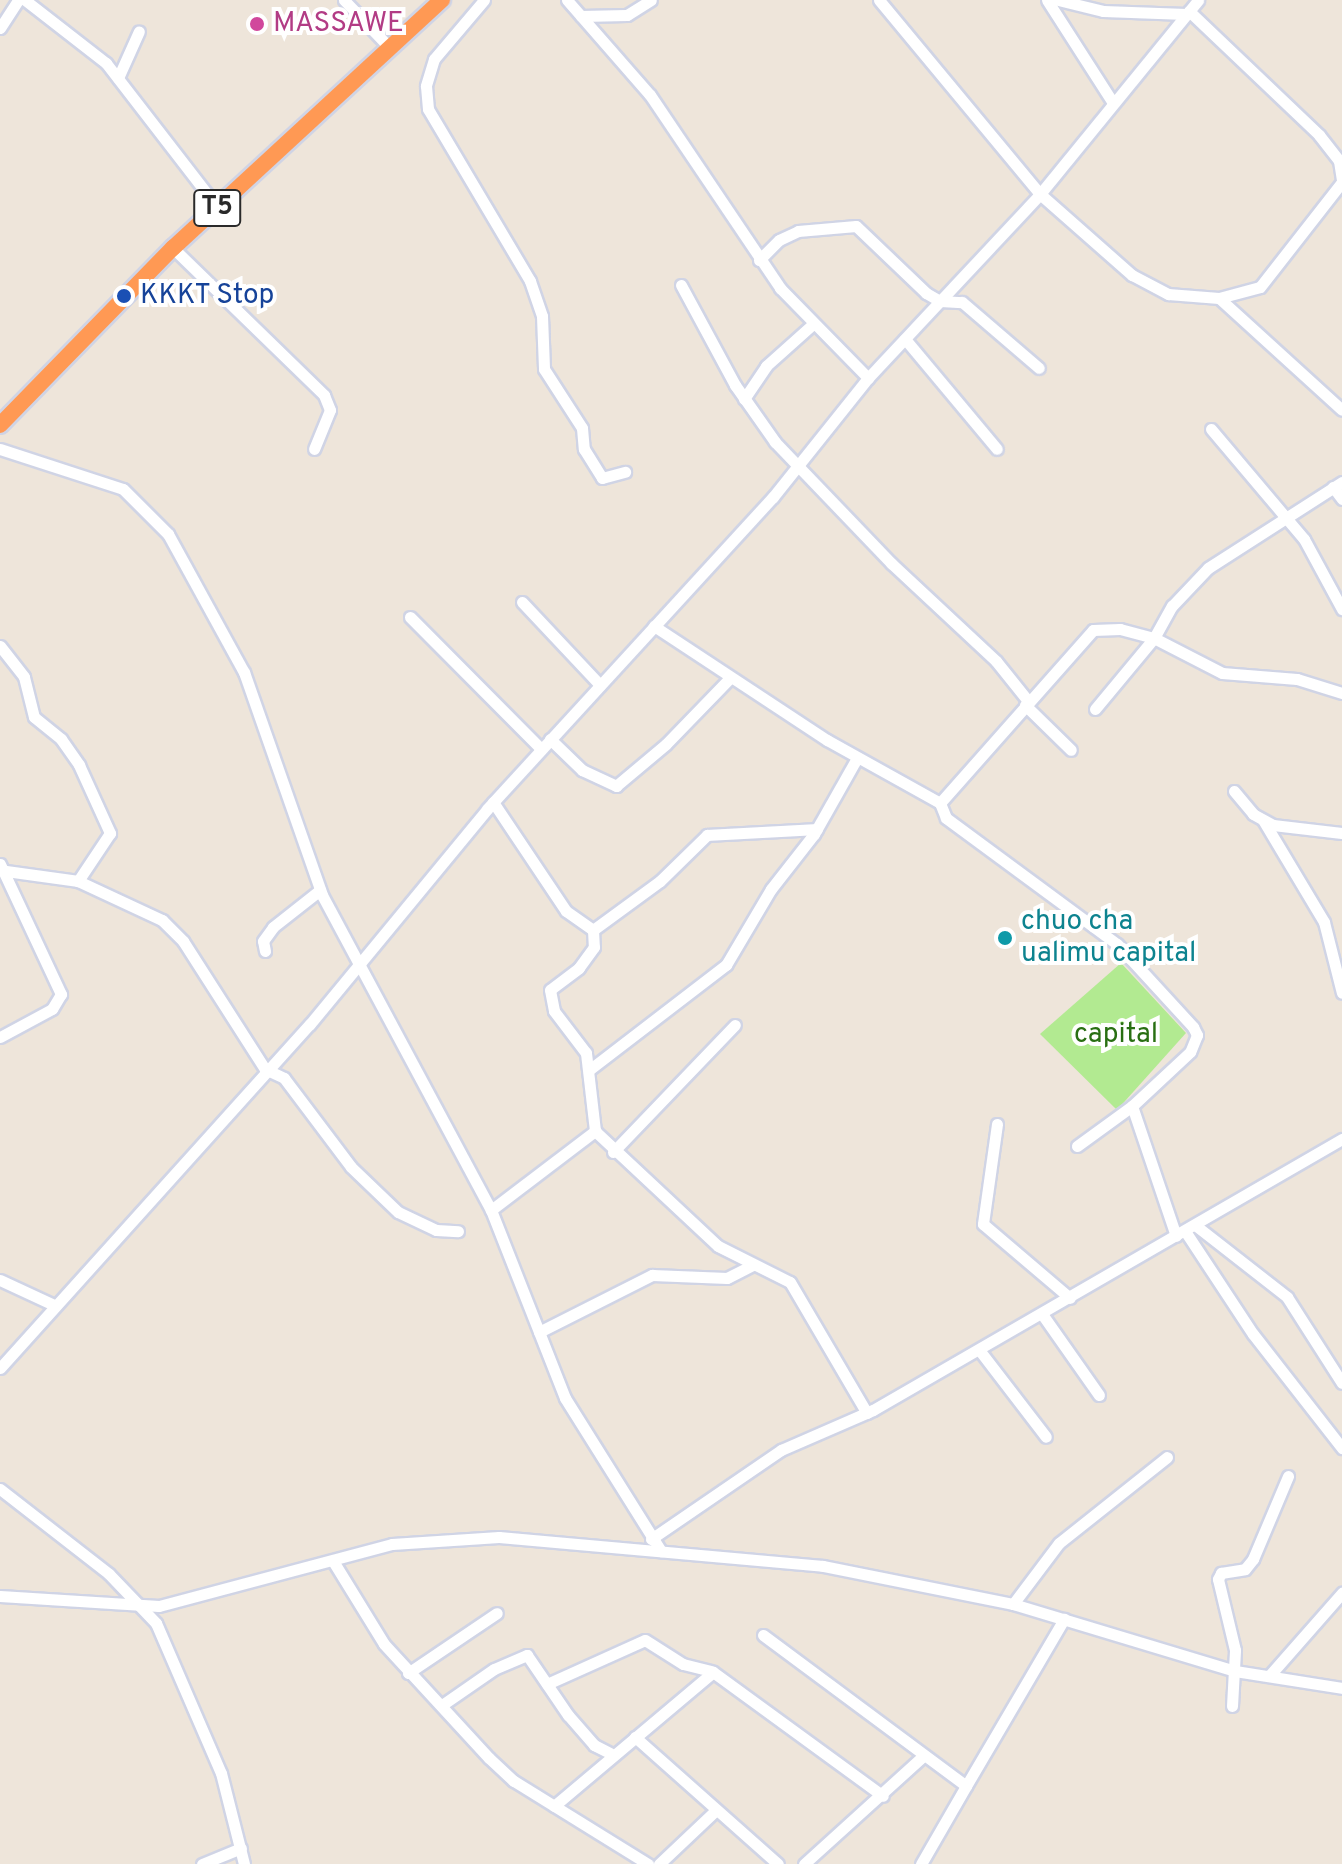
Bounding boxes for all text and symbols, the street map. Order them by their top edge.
place label: MASSAWE [273,7,404,41]
marker: MASSAWE [248,15,266,33]
road number: T5 [193,186,241,230]
place label: KKKT Stop [140,279,276,313]
marker: KKKT Stop [115,287,133,305]
place label: chuo cha ualimu capital [1021,905,1196,971]
marker: chuo cha ualimu capital [996,929,1014,947]
park label: capital [1074,1018,1158,1052]

